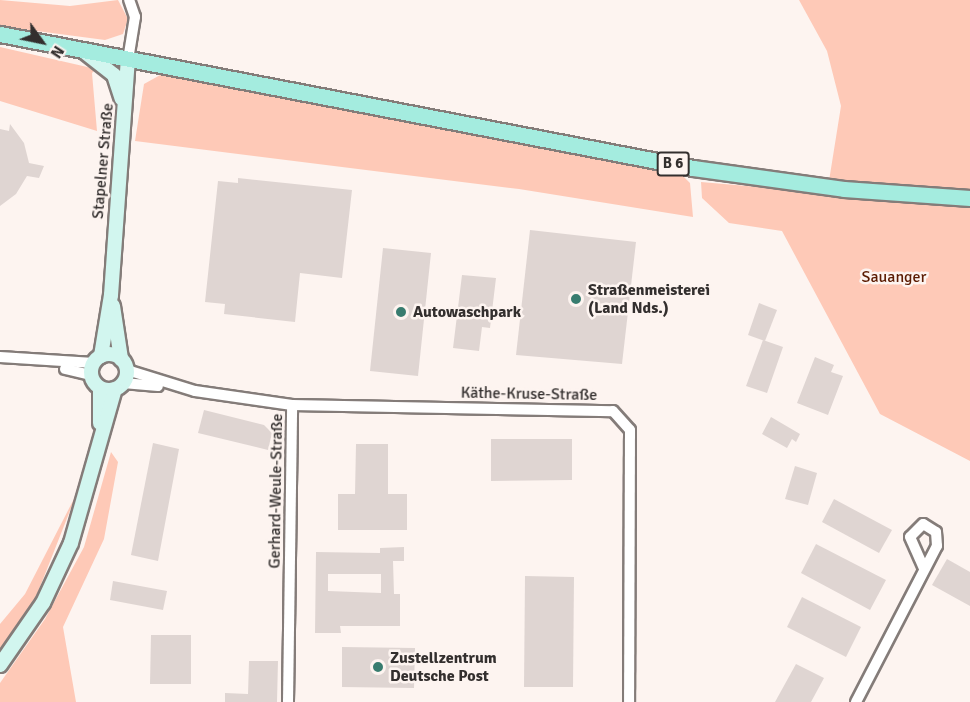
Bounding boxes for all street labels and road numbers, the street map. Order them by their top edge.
street label: Stapelner Straße [88,102,118,220]
road number: B 6 [656,152,690,176]
street label: Käthe-Kruse-Straße [461,383,597,405]
street label: Gerhard-Weule-Straße [265,413,287,569]

